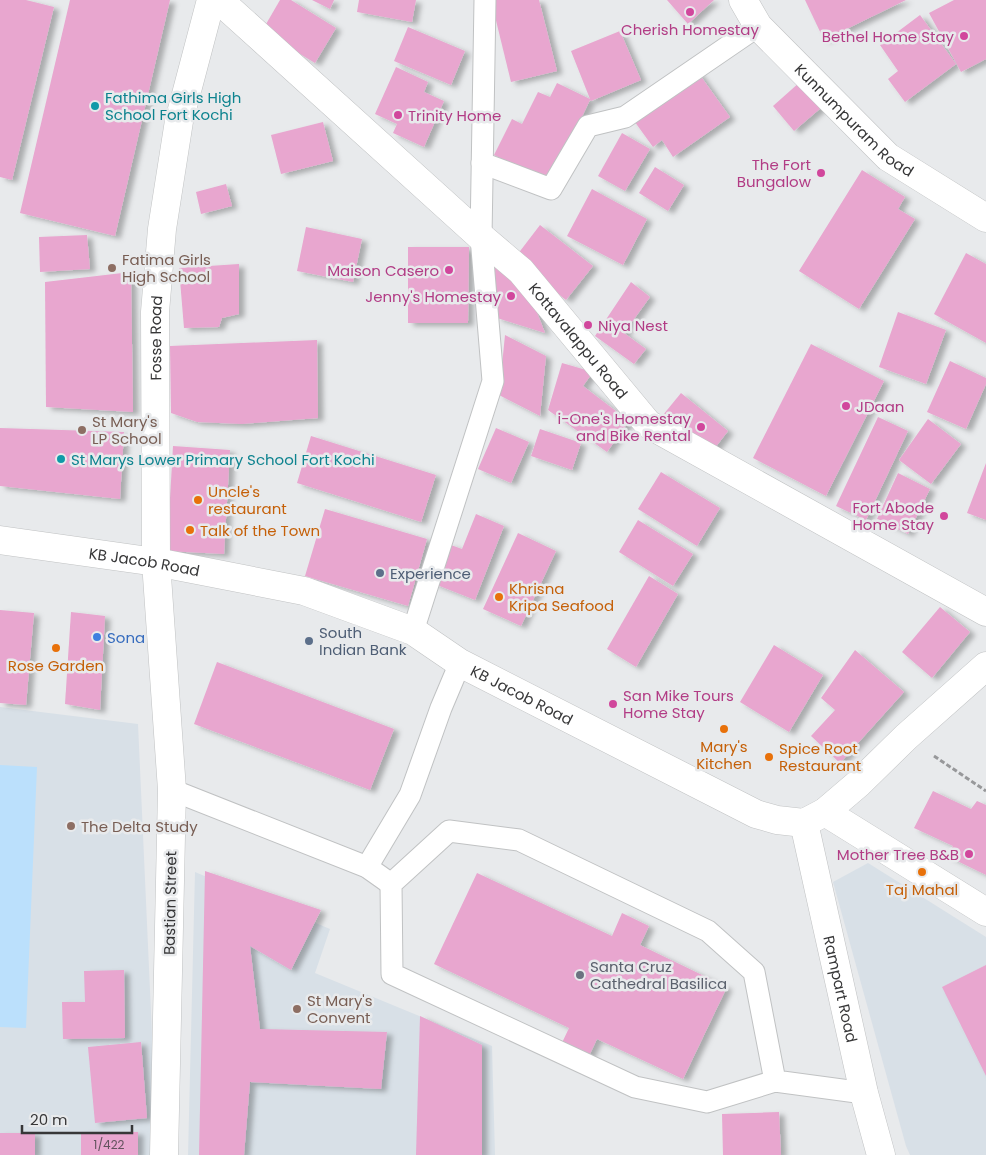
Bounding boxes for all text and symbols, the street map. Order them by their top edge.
marker: Cherish Homestay [684,6,696,18]
place label: Cherish Homestay [621,19,759,40]
place label: Bethel Home Stay [822,26,955,47]
marker: Bethel Home Stay [958,30,970,42]
street label: Kunnumpuram Road [790,59,918,181]
place label: Fathima Girls High School Fort Kochi [105,87,241,125]
marker: Fathima Girls High School Fort Kochi [89,100,101,112]
place label: Trinity Home [408,105,501,126]
marker: Trinity Home [392,109,404,121]
place label: The Fort Bungalow [737,154,812,192]
marker: The Fort Bungalow [815,167,827,179]
place label: Fatima Girls High School [122,249,211,287]
place label: Maison Casero [327,260,439,281]
marker: Fatima Girls High School [106,262,118,274]
marker: Maison Casero [443,264,455,276]
street label: Kottavalappu Road [524,278,633,403]
place label: Jenny's Homestay [365,286,502,307]
marker: Jenny's Homestay [505,290,517,302]
street label: Fosse Road [144,295,167,381]
place label: Niya Nest [598,315,668,336]
marker: Niya Nest [582,319,594,331]
place label: JDaan [856,396,904,417]
marker: JDaan [840,400,852,412]
place label: i-One's Homestay and Bike Rental [558,408,692,446]
place label: St Mary's LP School [92,411,162,449]
marker: i-One's Homestay and Bike Rental [695,421,707,433]
marker: St Mary's LP School [76,424,88,436]
place label: St Marys Lower Primary School Fort Kochi [71,449,375,470]
marker: St Marys Lower Primary School Fort Kochi [55,453,67,465]
place label: Uncle's restaurant [208,481,287,519]
marker: Uncle's restaurant [192,494,204,506]
place label: Fort Abode Home Stay [852,497,935,535]
marker: Fort Abode Home Stay [938,510,950,522]
place label: Talk of the Town [200,520,320,541]
marker: Talk of the Town [184,524,196,536]
street label: KB Jacob Road [88,542,202,581]
place label: Experience [390,563,471,584]
marker: Experience [374,567,386,579]
place label: Khrisna Kripa Seafood [509,578,614,616]
marker: Khrisna Kripa Seafood [493,591,505,603]
place label: South Indian Bank [319,622,407,660]
place label: Sona [107,627,145,648]
marker: Sona [91,631,103,643]
marker: South Indian Bank [303,635,315,647]
marker: Rose Garden [50,642,62,654]
place label: Rose Garden [8,655,104,676]
street label: KB Jacob Road [467,660,577,730]
place label: San Mike Tours Home Stay [623,685,734,723]
marker: San Mike Tours Home Stay [607,698,619,710]
marker: Mary's Kitchen [718,723,730,735]
place label: Mary's Kitchen [696,736,752,774]
place label: Spice Root Restaurant [779,738,861,776]
marker: Spice Root Restaurant [763,751,775,763]
place label: The Delta Study [81,816,198,837]
marker: The Delta Study [65,820,77,832]
place label: Mother Tree B&B [837,844,959,865]
marker: Mother Tree B&B [963,848,975,860]
street label: Bastian Street [159,851,181,955]
marker: Taj Mahal [916,866,928,878]
place label: Taj Mahal [886,879,958,900]
street label: Rampart Road [819,933,863,1044]
place label: Santa Cruz Cathedral Basilica [590,956,727,994]
marker: Santa Cruz Cathedral Basilica [574,969,586,981]
place label: St Mary's Convent [307,990,373,1028]
marker: St Mary's Convent [291,1003,303,1015]
scale bar [22,1102,132,1134]
text: 20 m [30,1109,68,1130]
house number: 1/422 [94,1136,125,1153]

